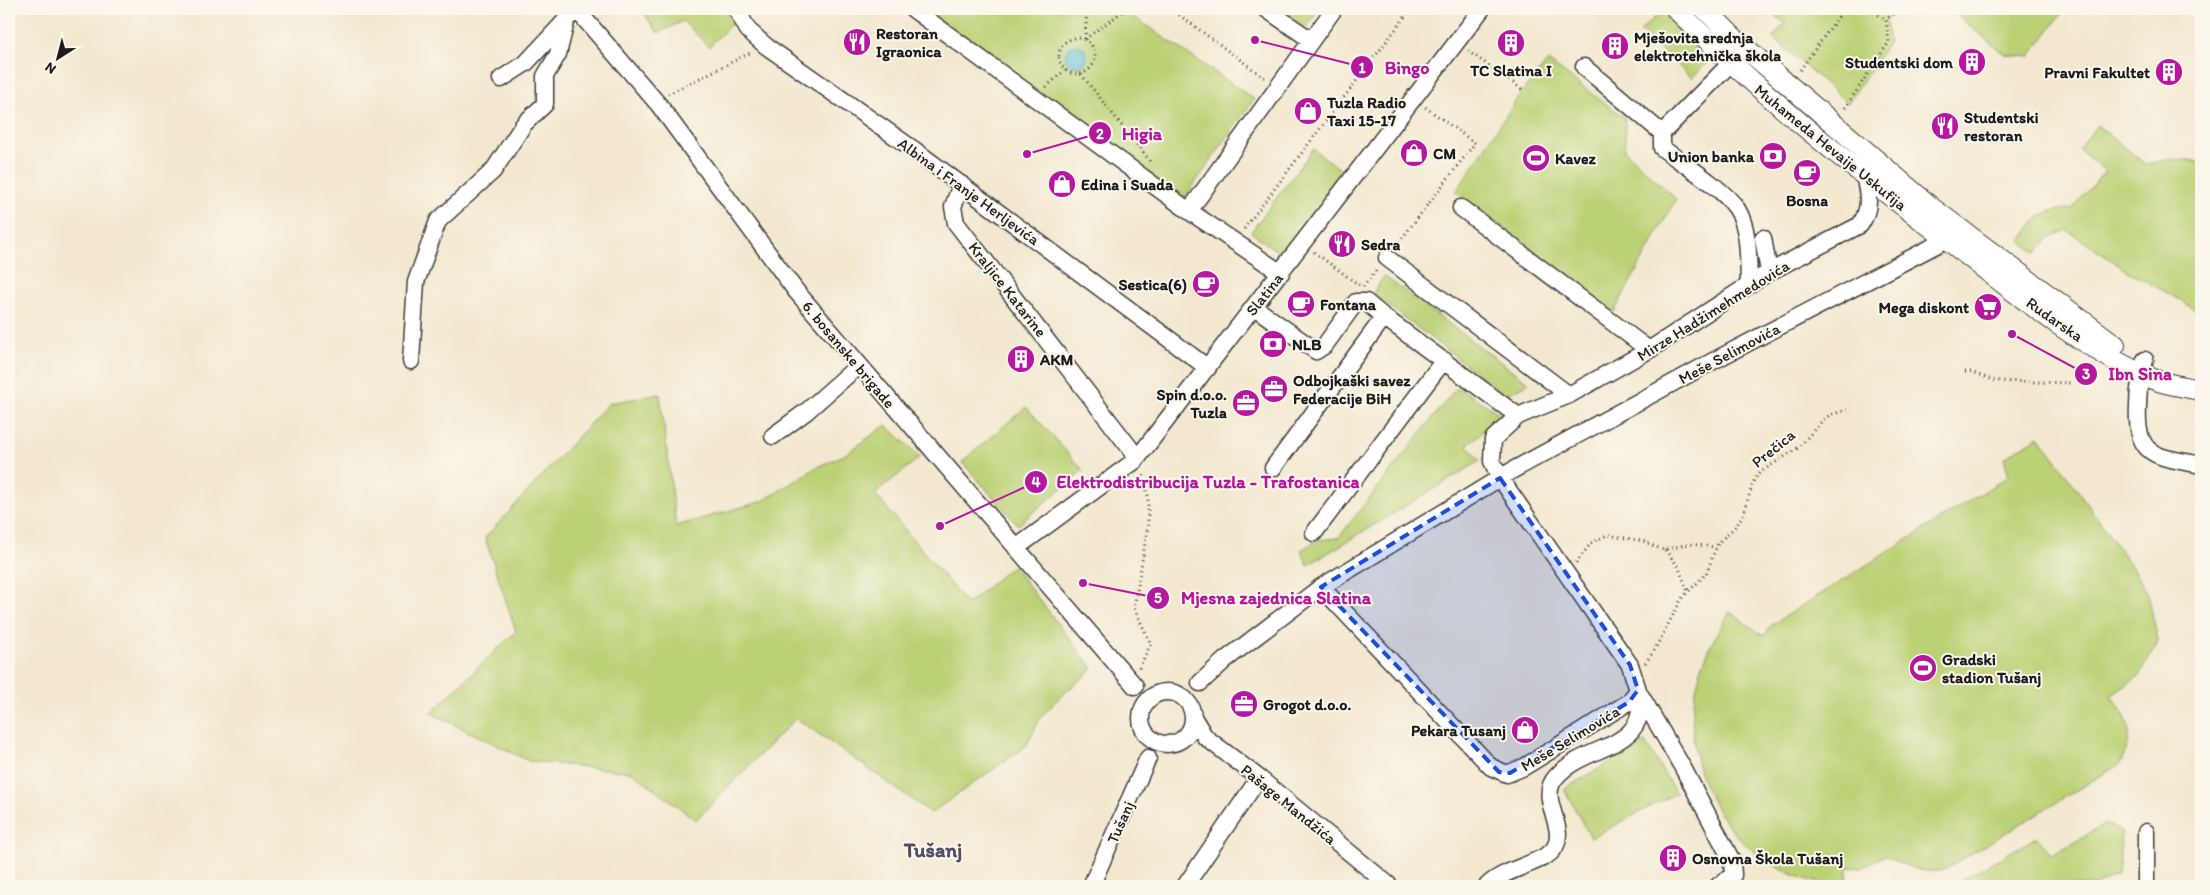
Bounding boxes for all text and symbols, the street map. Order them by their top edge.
place label: Restoran Igraonica [876,24,942,62]
restaurant icon: Restoran Igraonica [842,27,872,57]
building icon: TC Slatina I [1496,28,1526,58]
place label: Mješovita srednja elektrotehnička škola [1634,28,1781,65]
building icon: Mješovita srednja elektrotehnička škola [1600,31,1630,61]
north arrow [32,32,82,82]
building icon: Studentski dom [1957,47,1987,77]
callout: Bingo [1350,51,1440,84]
place label: Studentski dom [1845,53,1953,72]
text: Bingo [1385,57,1429,79]
building icon: Pravni Fakultet [2154,57,2184,87]
text: N [42,58,59,78]
text: 1 [1359,59,1366,77]
place label: TC Slatina I [1469,61,1552,80]
place label: Pravni Fakultet [2044,63,2150,82]
street label: Muhameda Hevaije Uskufija [1751,80,1911,215]
place label: Tuzla Radio Taxi 15-17 [1326,93,1406,130]
shop icon: Tuzla Radio Taxi 15-17 [1293,96,1323,126]
place label: Studentski restoran [1964,108,2039,145]
restaurant icon: Studentski restoran [1930,111,1960,141]
callout: Higia [1087,117,1172,150]
text: Higia [1122,123,1163,145]
text: 2 [1096,125,1104,143]
street label: Albina i Franje Herljevića [894,134,1044,250]
shop icon: CM [1399,138,1429,168]
bank icon: Union banka [1758,141,1788,171]
sports icon: Kavez [1521,143,1551,173]
place label: CM [1433,144,1456,163]
place label: Union banka [1668,147,1755,166]
place label: Kavez [1555,149,1596,168]
cafe icon: Bosna [1792,158,1822,188]
shop icon: Edina i Suada [1047,169,1077,199]
place label: Edina i Suada [1081,175,1174,194]
place label: Bosna [1786,191,1828,210]
restaurant icon: Sedra [1327,229,1357,259]
place label: Sedra [1361,235,1400,254]
street label: Kraljice Katarine [965,238,1051,341]
street label: Mirze Hadžimehmedovića [1634,255,1793,365]
street label: Slatina [1242,268,1287,320]
cafe icon: Sestica(6) [1191,269,1221,299]
place label: Sestica(6) [1118,275,1187,295]
cafe icon: Fontana [1286,289,1316,319]
supermarket icon: Mega diskont [1973,292,2003,322]
street label: Rudarska [2023,293,2087,346]
place label: Fontana [1320,295,1377,314]
street label: 6. bosanske brigade [798,297,899,412]
place label: Mega diskont [1878,298,1969,318]
street label: Meše Selimovića [1675,318,1784,388]
bank icon: NLB [1258,329,1288,359]
place label: NLB [1292,335,1322,354]
building icon: AKM [1006,344,1036,374]
place label: AKM [1039,350,1073,369]
callout: Ibn Sina [2073,357,2182,390]
text: Ibn Sina [2108,363,2172,385]
text: 3 [2082,365,2090,383]
place label: Odbojkaški savez Federacije BiH [1293,371,1411,409]
office icon: Odbojkaški savez Federacije BiH [1259,374,1289,404]
place label: Spin d.o.o. Tuzla [1157,385,1227,422]
office icon: Spin d.o.o. Tuzla [1231,388,1261,418]
street label: Prečica [1748,425,1799,472]
callout: Elektrodistribucija Tuzla - Trafostanica [1023,466,1368,499]
text: Elektrodistribucija Tuzla - Trafostanica [1057,471,1360,493]
text: 4 [1031,473,1041,491]
callout: Mjesna zajednica Slatina [1146,581,1381,614]
text: Mjesna zajednica Slatina [1181,587,1372,609]
text: 5 [1154,589,1162,607]
place label: Gradski stadion Tušanj [1942,650,2041,688]
sports icon: Gradski stadion Tušanj [1908,653,1938,683]
office icon: Grogot d.o.o. [1229,689,1259,719]
place label: Grogot d.o.o. [1263,695,1351,715]
street label: Meše Selimovića [1517,701,1624,775]
shop icon: Pekara Tusanj [1510,715,1540,745]
place label: Pekara Tusanj [1411,721,1506,741]
street label: Pašage Mandžića [1237,760,1341,849]
street label: Tušanj [1103,798,1138,846]
district label: Tušanj [903,837,962,863]
building icon: Osnovna Škola Tušanj [1658,843,1688,873]
place label: Osnovna Škola Tušanj [1692,849,1843,869]

